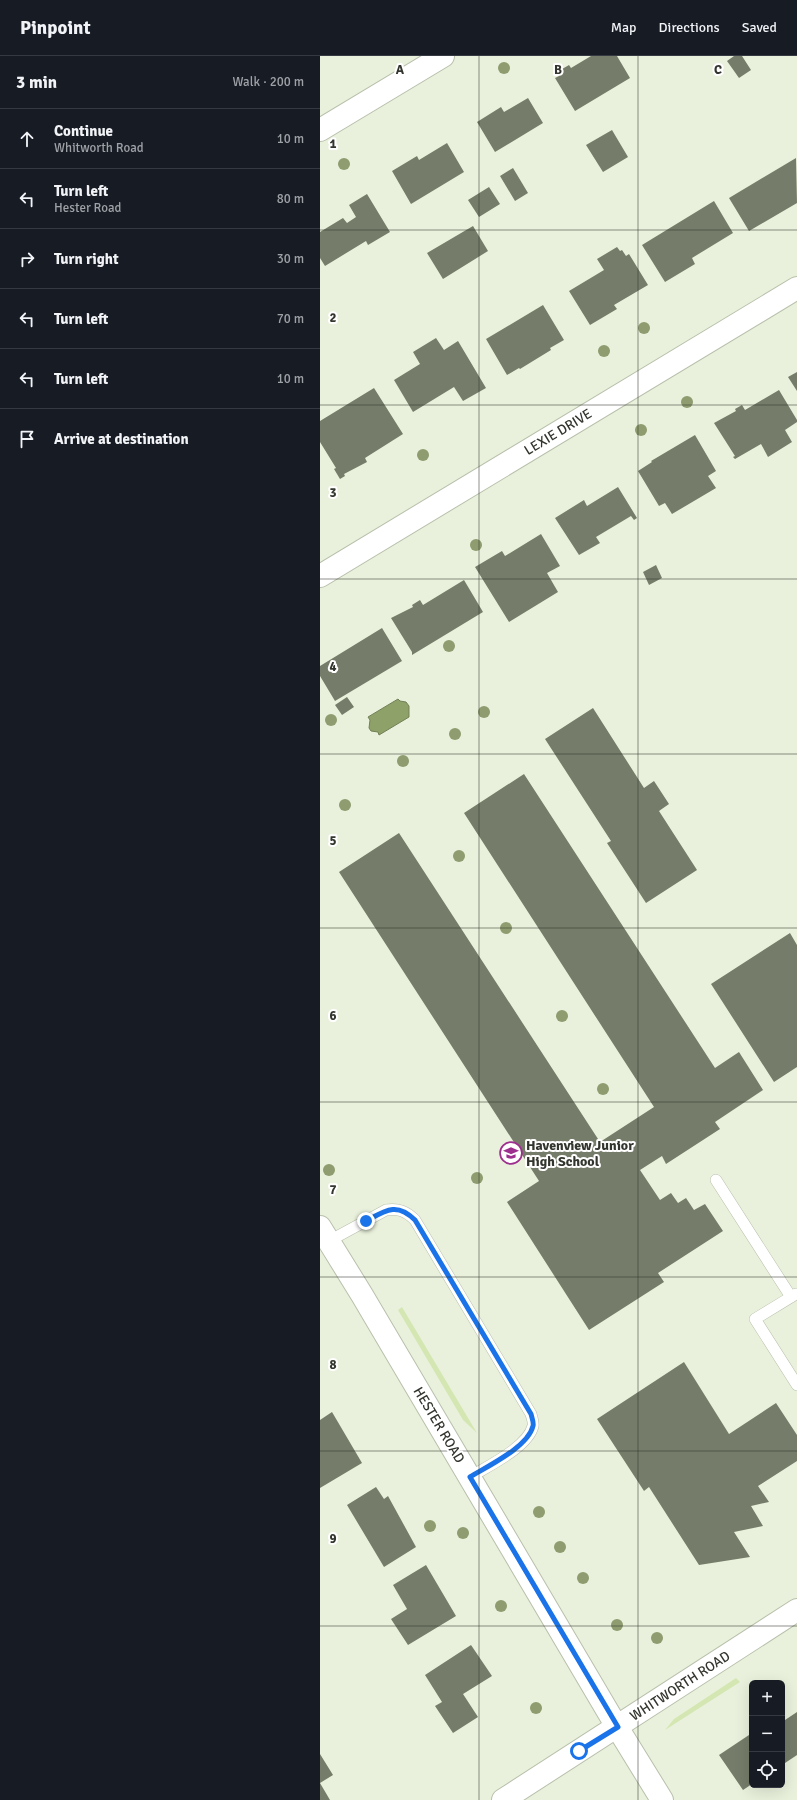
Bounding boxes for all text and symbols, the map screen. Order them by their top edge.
text: Pinpoint [20,16,91,40]
text: Map [611,19,637,36]
text: Directions [659,19,720,36]
text: Saved [742,19,777,36]
text: A [396,62,405,78]
text: B [554,62,562,78]
text: C [714,62,722,78]
text: 3 min [16,72,57,93]
text: Walk · 200 m [233,74,304,90]
text: Continue [54,122,113,140]
icon: ahead [16,128,38,150]
text: 10 m [277,131,304,147]
text: 1 [329,136,337,152]
text: Whitworth Road [54,140,144,156]
text: Turn left [54,182,108,200]
icon: left [16,188,38,210]
text: 80 m [277,191,304,207]
text: Hester Road [54,200,121,216]
icon: right [16,248,38,270]
text: Turn right [54,250,119,268]
text: 30 m [277,251,304,267]
icon: left [16,308,38,330]
text: Turn left [54,310,108,328]
text: 2 [329,310,337,326]
text: 70 m [277,311,304,327]
icon: left [16,368,38,390]
text: Turn left [54,370,108,388]
text: 10 m [277,371,304,387]
street label: LEXIE DRIVE [521,405,595,459]
icon: arrive [16,428,38,450]
text: Arrive at destination [54,430,189,448]
text: 3 [329,485,337,501]
text: 4 [329,659,337,675]
text: 5 [329,833,337,849]
text: 6 [329,1008,337,1024]
place label: Havenview Junior High School [526,1137,634,1170]
school or university icon: Havenview Junior High School [498,1140,524,1166]
text: 7 [329,1182,337,1198]
route end [357,1212,375,1230]
text: 8 [329,1357,337,1373]
street label: HESTER ROAD [410,1384,468,1466]
text: 9 [329,1531,337,1547]
street label: WHITWORTH ROAD [627,1647,733,1725]
map controls [749,1680,785,1788]
button: + [749,1680,785,1716]
button: − [749,1716,785,1752]
route start [570,1742,588,1760]
button: locate [749,1752,785,1788]

